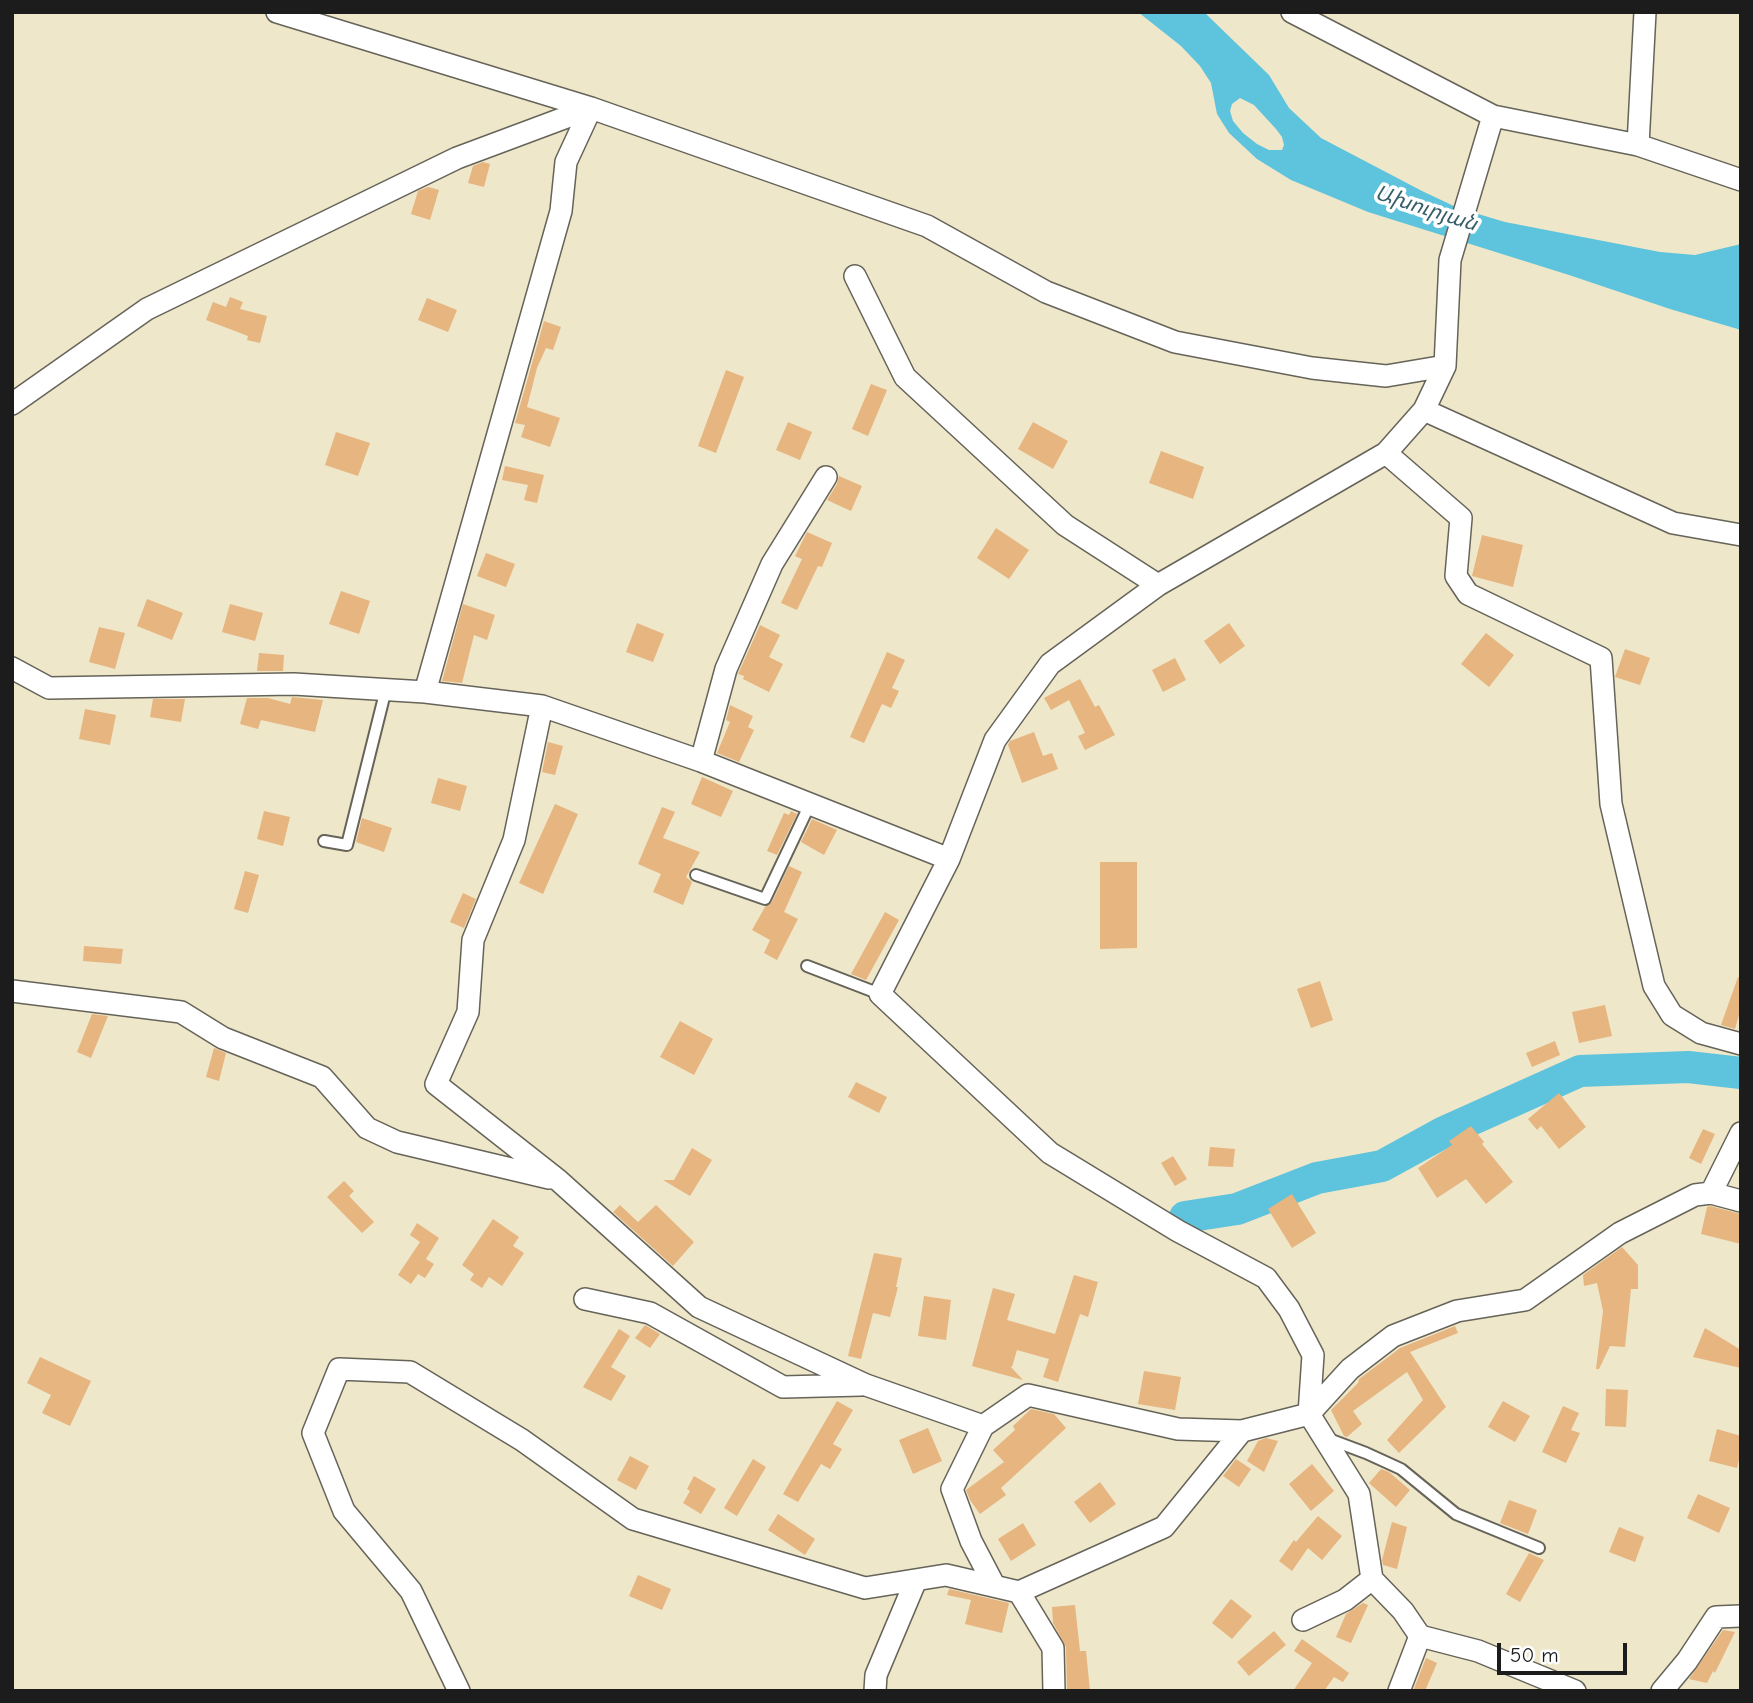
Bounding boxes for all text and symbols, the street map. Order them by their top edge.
water label: Ախուրյան [1372,181,1480,237]
scale bar [1501,1630,1630,1674]
text: 50 m [1510,1643,1559,1667]

